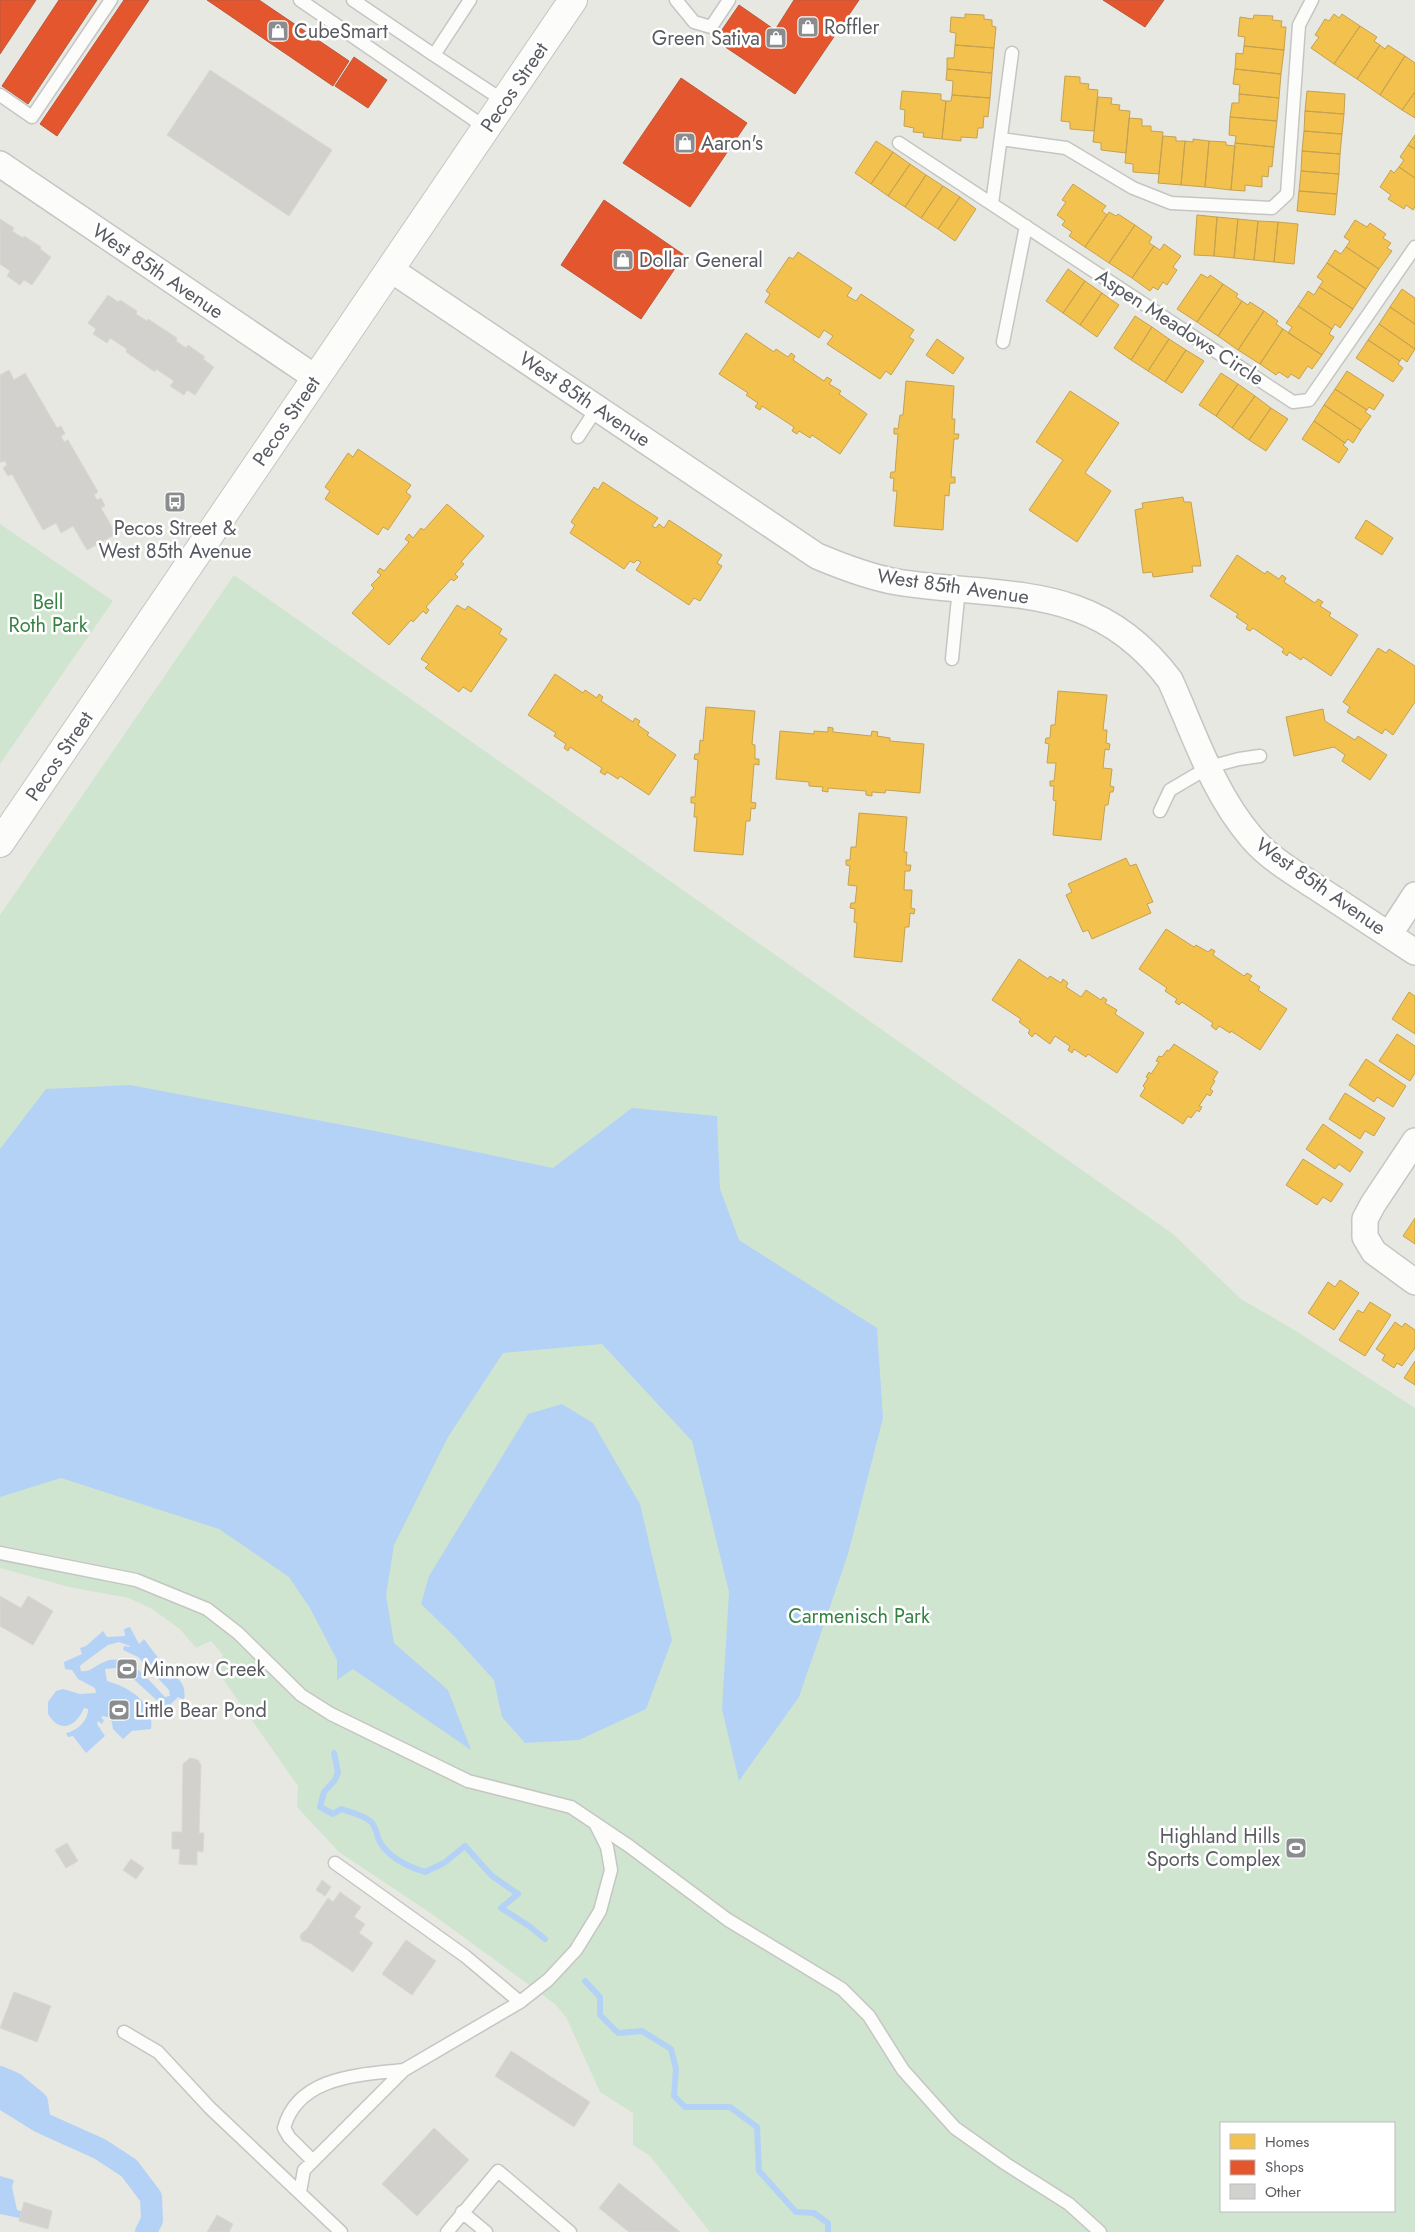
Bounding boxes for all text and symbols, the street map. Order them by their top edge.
place label: Roffler [824,13,879,42]
shop icon: Roffler [796,15,820,39]
place label: CubeSmart [294,17,388,46]
shop icon: CubeSmart [266,19,290,43]
place label: Green Sativa [652,24,760,53]
shop icon: Green Sativa [764,26,788,50]
street label: Pecos Street [474,36,555,138]
place label: Aaron's [701,129,763,158]
shop icon: Aaron's [673,131,697,155]
street label: West 85th Avenue [86,217,229,326]
place label: Dollar General [639,246,763,275]
shop icon: Dollar General [611,248,635,272]
street label: Aspen Meadows Circle [1090,262,1269,393]
street label: West 85th Avenue [513,345,656,454]
street label: Pecos Street [246,370,327,472]
bus stop icon: Pecos Street & West 85th Avenue [163,490,187,514]
place label: Pecos Street & West 85th Avenue [98,514,252,566]
street label: West 85th Avenue [875,561,1031,612]
park label: Bell Roth Park [8,588,88,640]
street label: Pecos Street [19,705,100,807]
street label: West 85th Avenue [1250,831,1392,942]
park label: Carmenisch Park [788,1602,930,1631]
place label: Minnow Creek [143,1655,265,1684]
sports icon: Minnow Creek [115,1657,139,1681]
place label: Little Bear Pond [135,1696,267,1725]
sports icon: Little Bear Pond [107,1698,131,1722]
place label: Highland Hills Sports Complex [1146,1822,1281,1874]
sports icon: Highland Hills Sports Complex [1284,1836,1308,1860]
legend [1220,2122,1395,2212]
text: Homes [1265,2131,1309,2153]
text: Shops [1265,2156,1304,2178]
text: Other [1265,2181,1302,2203]

